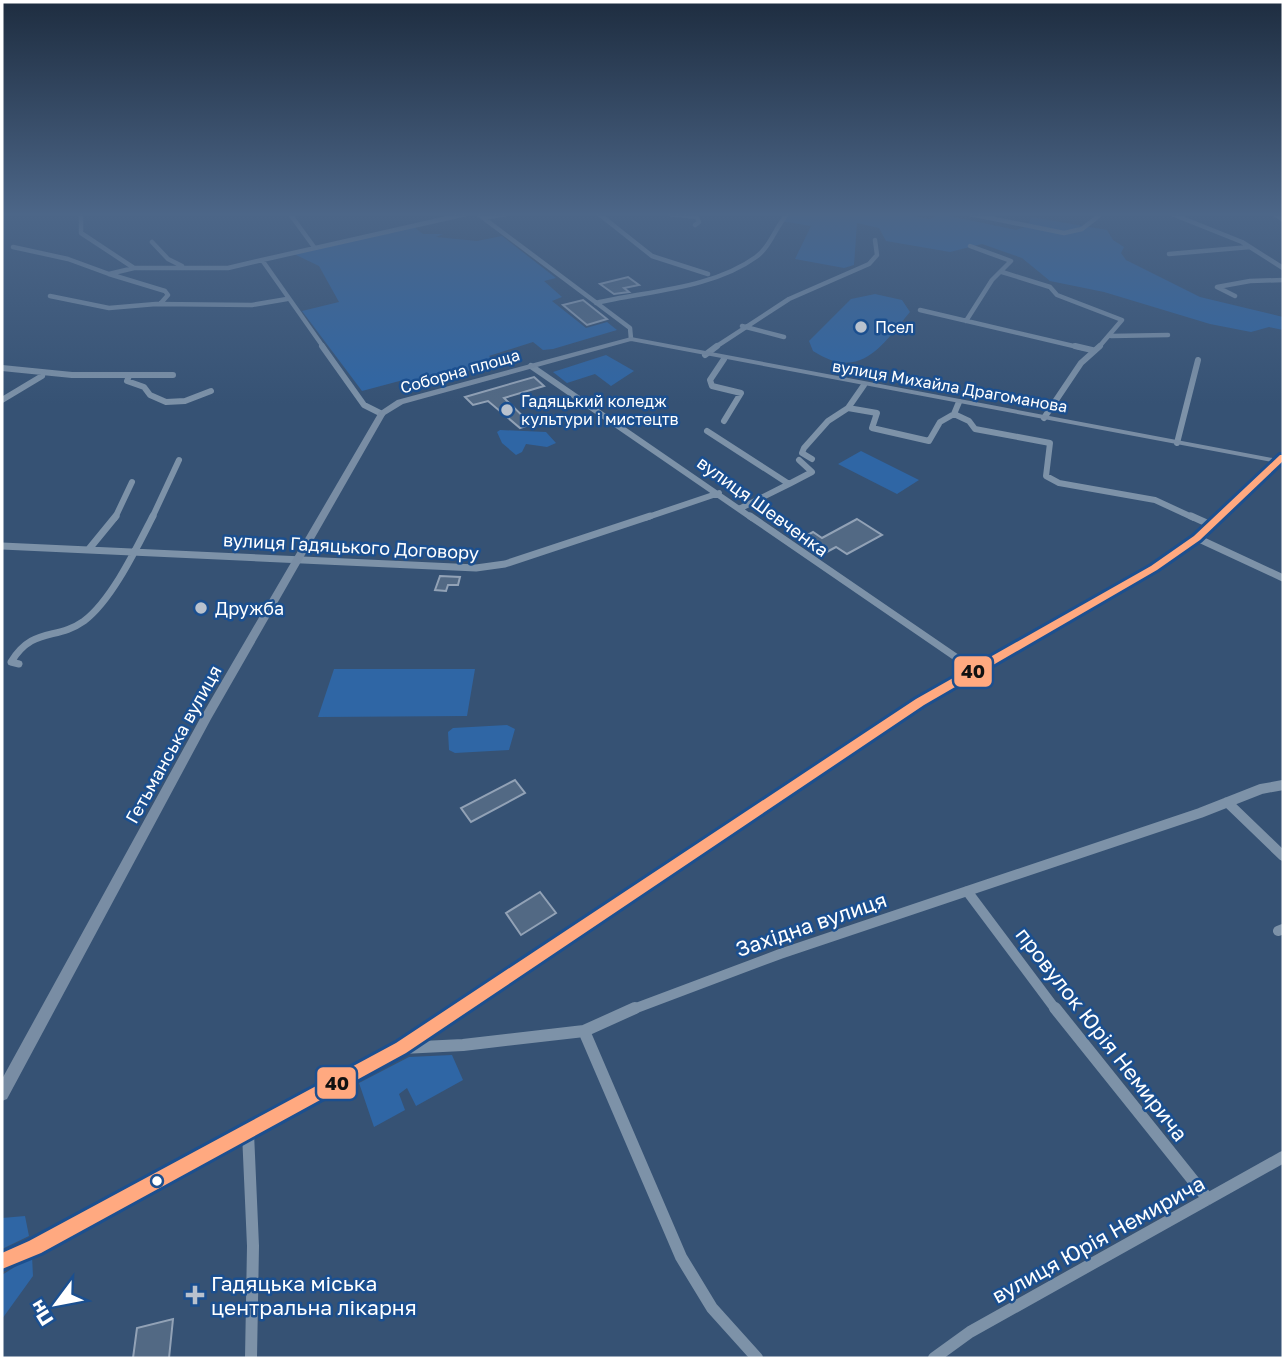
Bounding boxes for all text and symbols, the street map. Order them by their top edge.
place label: Псел [875,317,914,337]
marker: Псел [853,319,869,335]
street label: Соборна площа [398,344,522,398]
street label: вулиця Михайла Драгоманова [831,355,1069,417]
place label: Гадяцький коледж культури і мистецтв [521,391,679,429]
marker: Гадяцький коледж культури і мистецтв [499,402,515,418]
street label: вулиця Шевченка [693,451,833,561]
street label: вулиця Гадяцького Договору [223,528,479,564]
place label: Дружба [215,597,284,619]
marker: Дружба [193,600,209,616]
line badge: 40 [953,655,993,688]
text: 40 [961,659,985,682]
street label: Гетьманська вулиця [120,661,226,827]
street label: Західна вулиця [732,886,890,962]
street label: провулок Юрія Немирича [1010,922,1194,1146]
line badge: 40 [316,1066,357,1100]
text: 40 [325,1071,349,1094]
street label: вулиця Юрія Немирича [987,1170,1209,1308]
unlabelled marker [150,1174,164,1188]
north arrow [21,1269,91,1339]
place label: Гадяцька міська центральна лікарня [211,1270,417,1320]
marker: Гадяцька міська центральна лікарня [185,1285,205,1305]
text: Пн [25,1296,58,1330]

